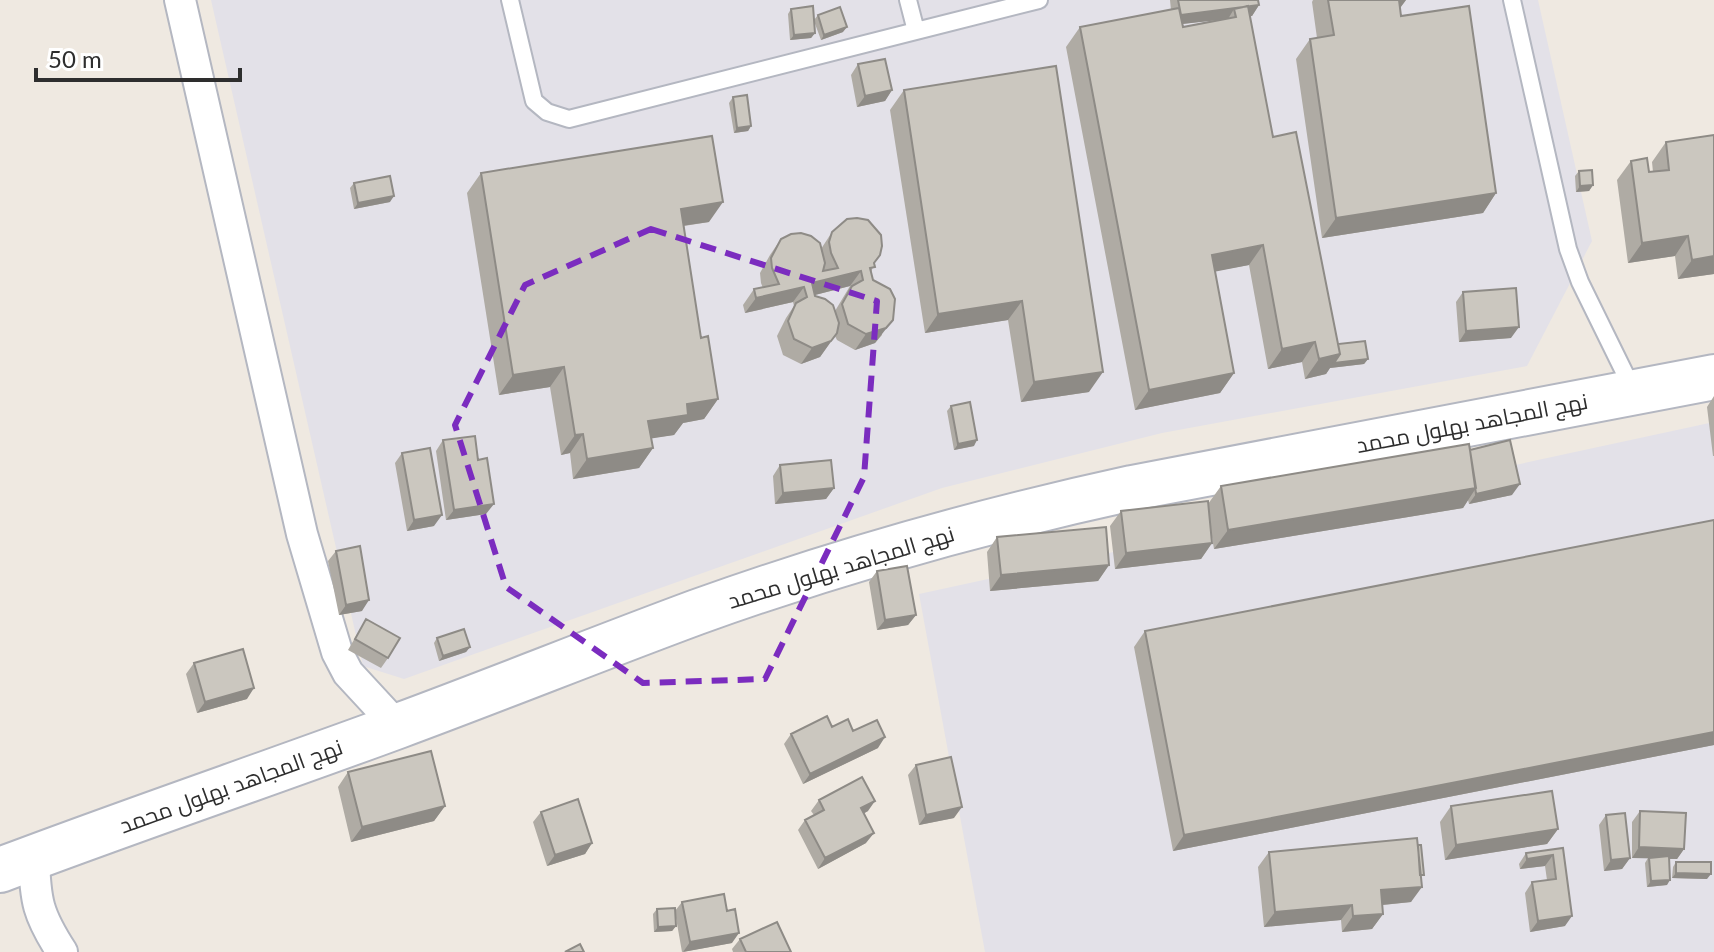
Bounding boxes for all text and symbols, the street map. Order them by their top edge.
scale bar [36,32,240,82]
text: 50 m [48,44,102,73]
street label: نهج المجاهد بهلول محمد [1354,387,1590,460]
street label: نهج المجاهد بهلول محمد [724,519,958,616]
street label: نهج المجاهد بهلول محمد [116,733,347,840]

